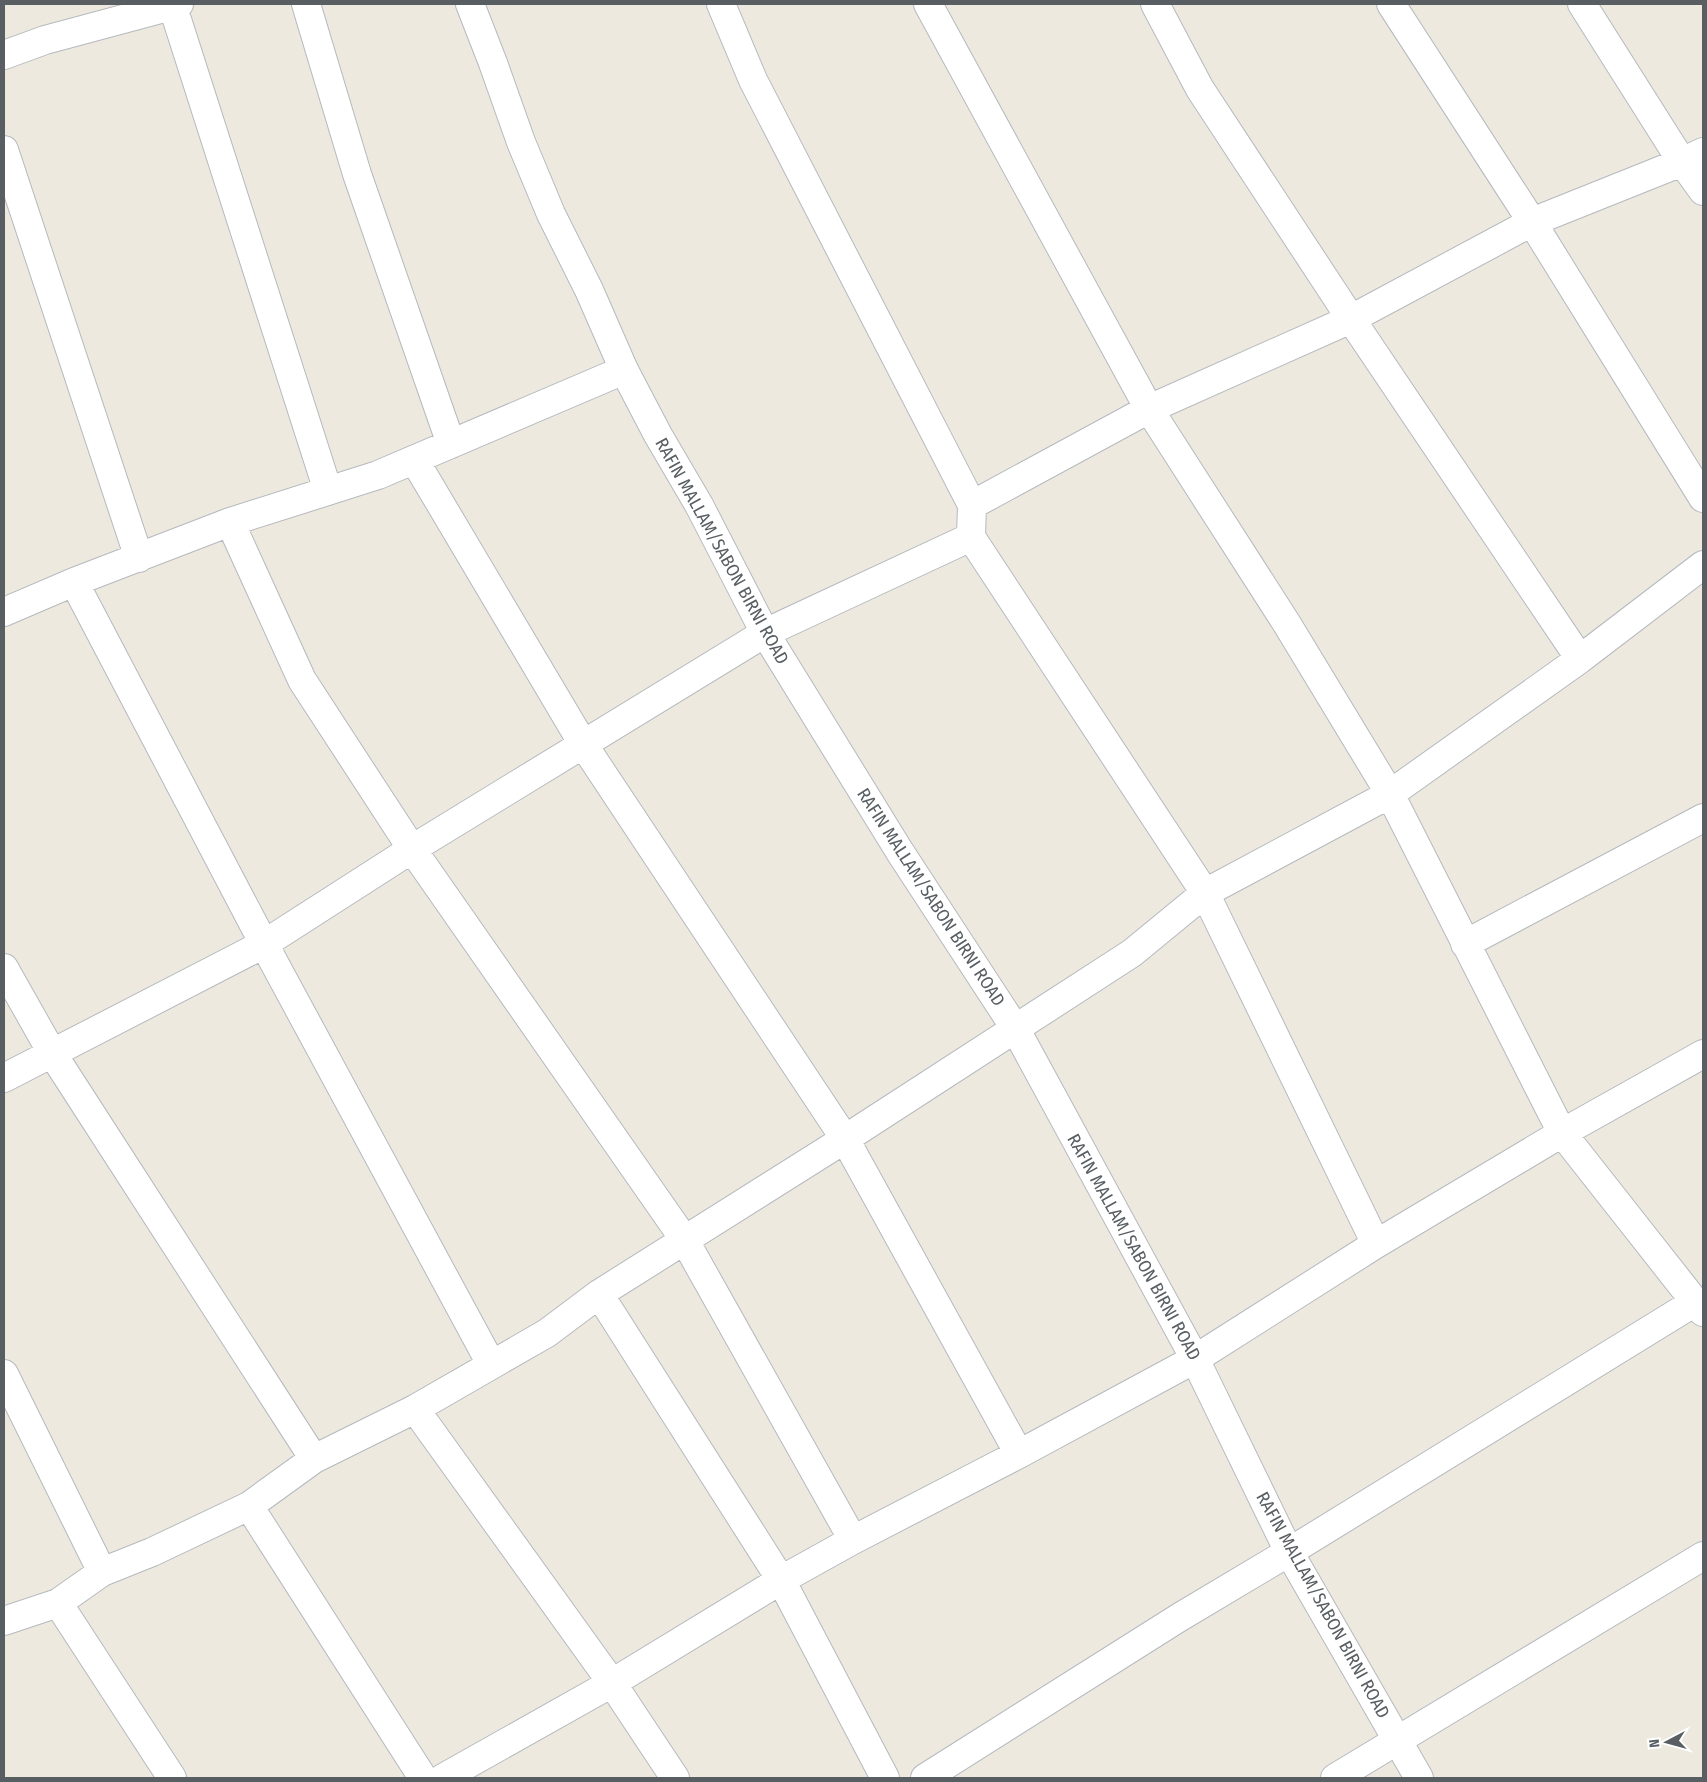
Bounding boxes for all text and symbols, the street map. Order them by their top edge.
street label: RAFIN MALLAM/SABON BIRNI ROAD [650,434,794,668]
street label: RAFIN MALLAM/SABON BIRNI ROAD [852,784,1010,1010]
street label: RAFIN MALLAM/SABON BIRNI ROAD [1062,1130,1206,1364]
street label: RAFIN MALLAM/SABON BIRNI ROAD [1251,1488,1395,1722]
north arrow [1642,1717,1692,1767]
text: N [1646,1738,1663,1748]

